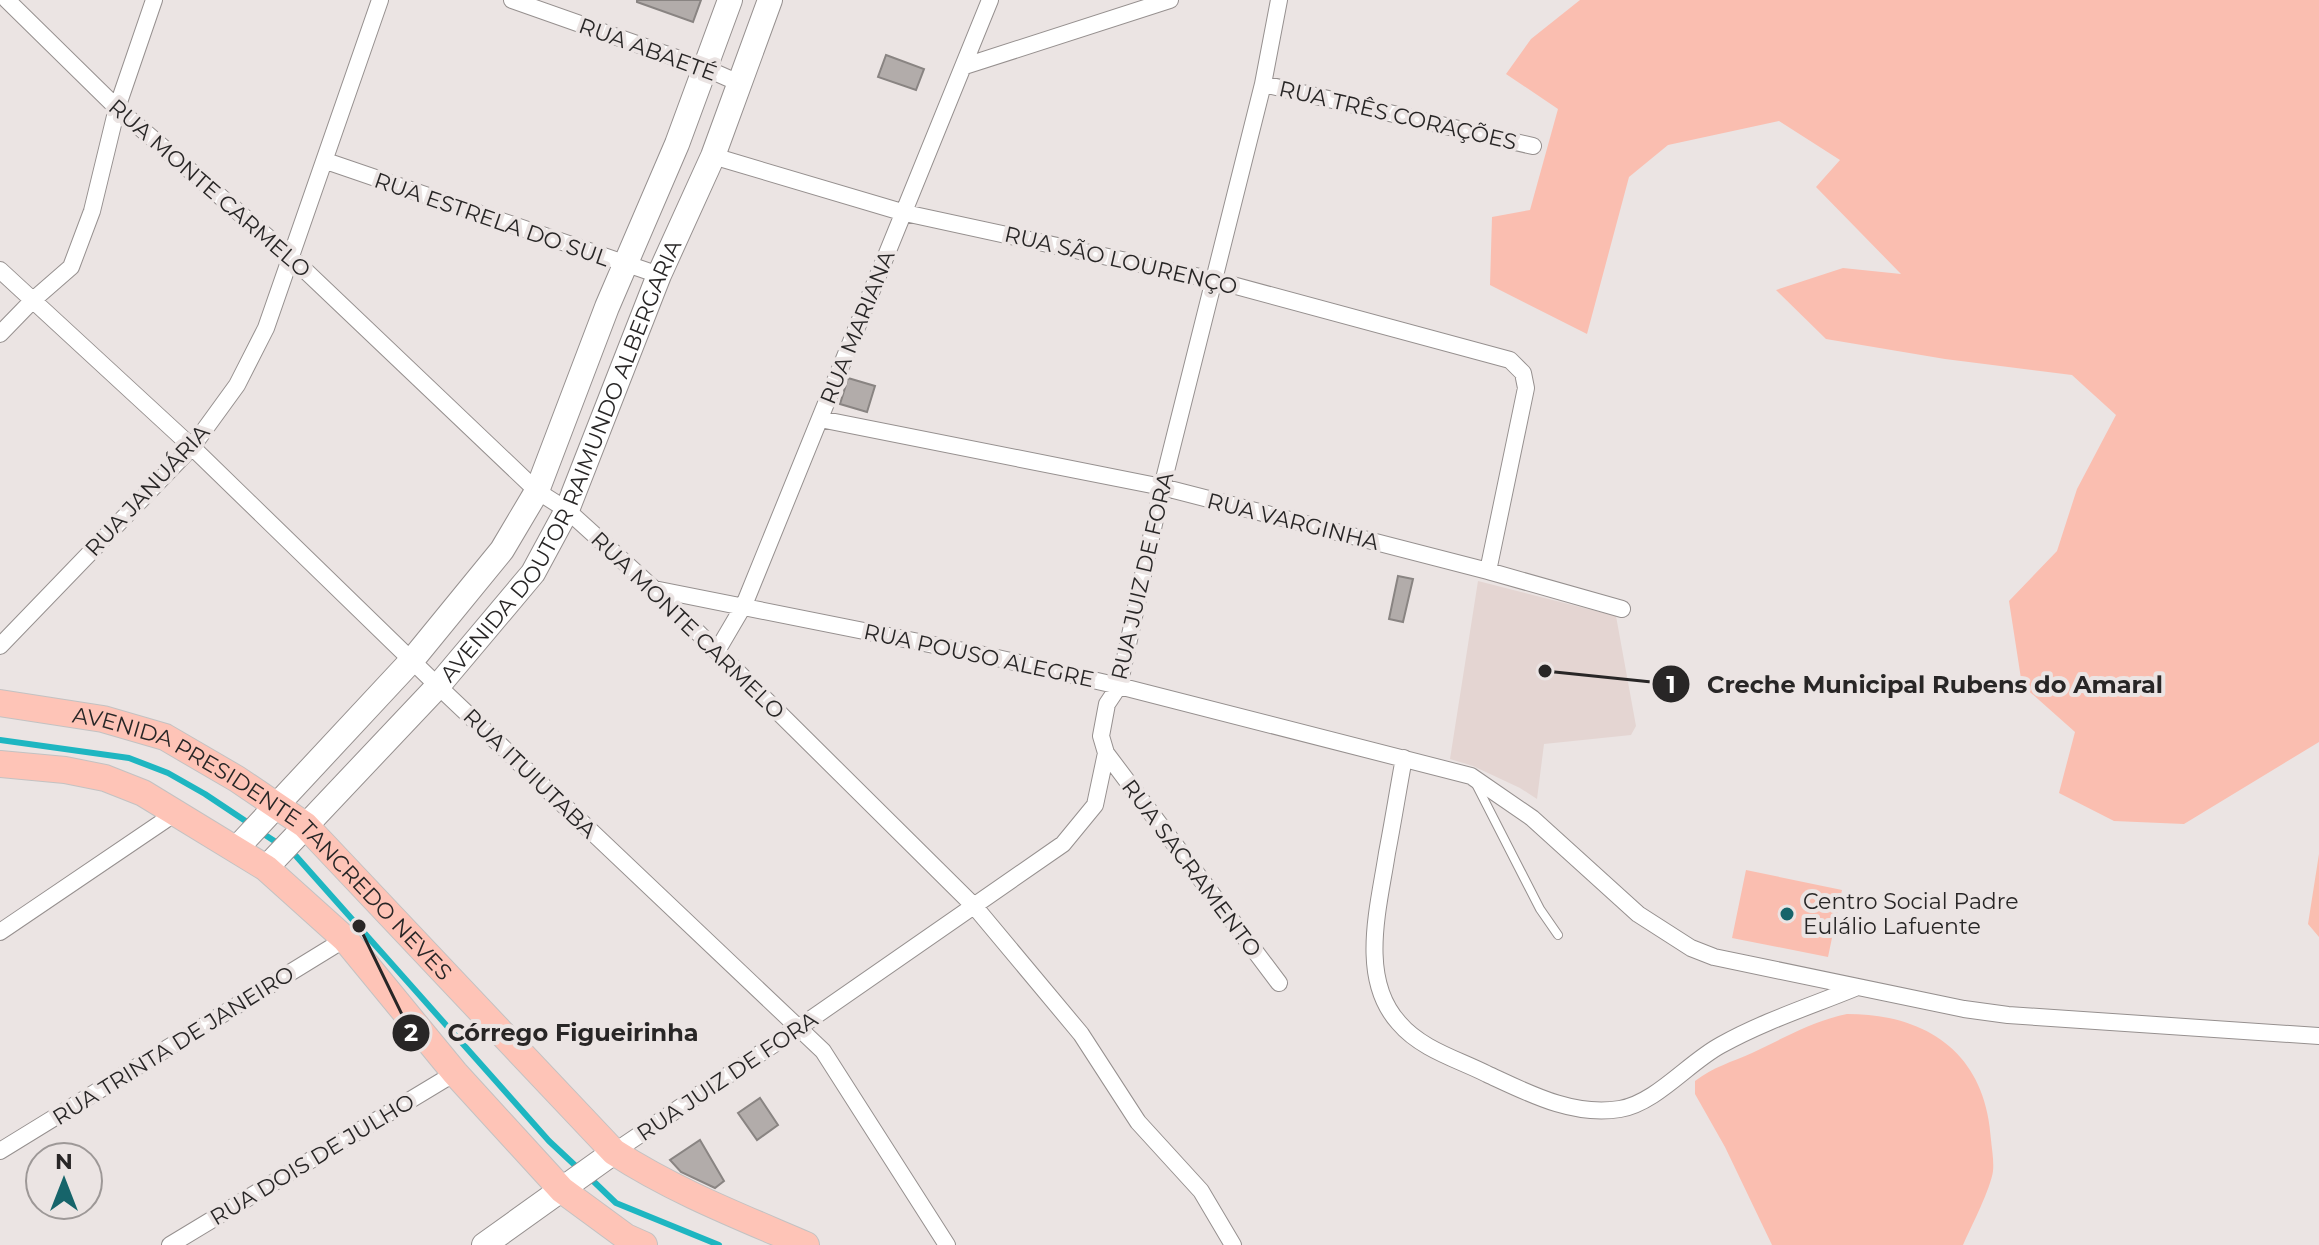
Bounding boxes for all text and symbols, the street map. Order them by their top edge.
street label: RUA ABAETÉ [575,12,720,87]
street label: RUA TRÊS CORAÇÕES [1276,75,1519,156]
street label: RUA MONTE CARMELO [103,93,316,283]
street label: RUA ESTRELA DO SUL [371,167,613,272]
street label: RUA SÃO LOURENÇO [1002,221,1240,300]
street label: AVENIDA DOUTOR RAIMUNDO ALBERGARIA [434,235,687,687]
street label: RUA MARIANA [814,246,901,408]
street label: RUA JANUÁRIA [79,419,215,562]
street label: RUA JUIZ DE FORA [1105,469,1180,683]
street label: RUA VARGINHA [1204,487,1382,556]
street label: RUA MONTE CARMELO [585,526,790,725]
street label: RUA POUSO ALEGRE [861,618,1097,693]
callout: Creche Municipal Rubens do Amaral [1651,660,2179,708]
text: 1 [1666,670,1676,699]
text: Creche Municipal Rubens do Amaral [1707,670,2163,699]
street label: AVENIDA PRESIDENTE TANCREDO NEVES [71,701,457,986]
street label: RUA ITUIUTABA [457,703,602,844]
street label: RUA SACRAMENTO [1116,774,1267,962]
place label: Centro Social Padre Eulálio Lafuente [1803,888,2019,940]
marker: Centro Social Padre Eulálio Lafuente [1778,905,1796,923]
street label: RUA TRINTA DE JANEIRO [47,960,299,1131]
street label: RUA JUIZ DE FORA [632,1006,823,1147]
callout: Córrego Figueirinha [391,1009,714,1057]
text: 2 [404,1018,418,1047]
text: Córrego Figueirinha [447,1018,699,1047]
street label: RUA DOIS DE JULHO [205,1088,419,1231]
north arrow [24,1141,104,1221]
text: N [55,1148,73,1175]

